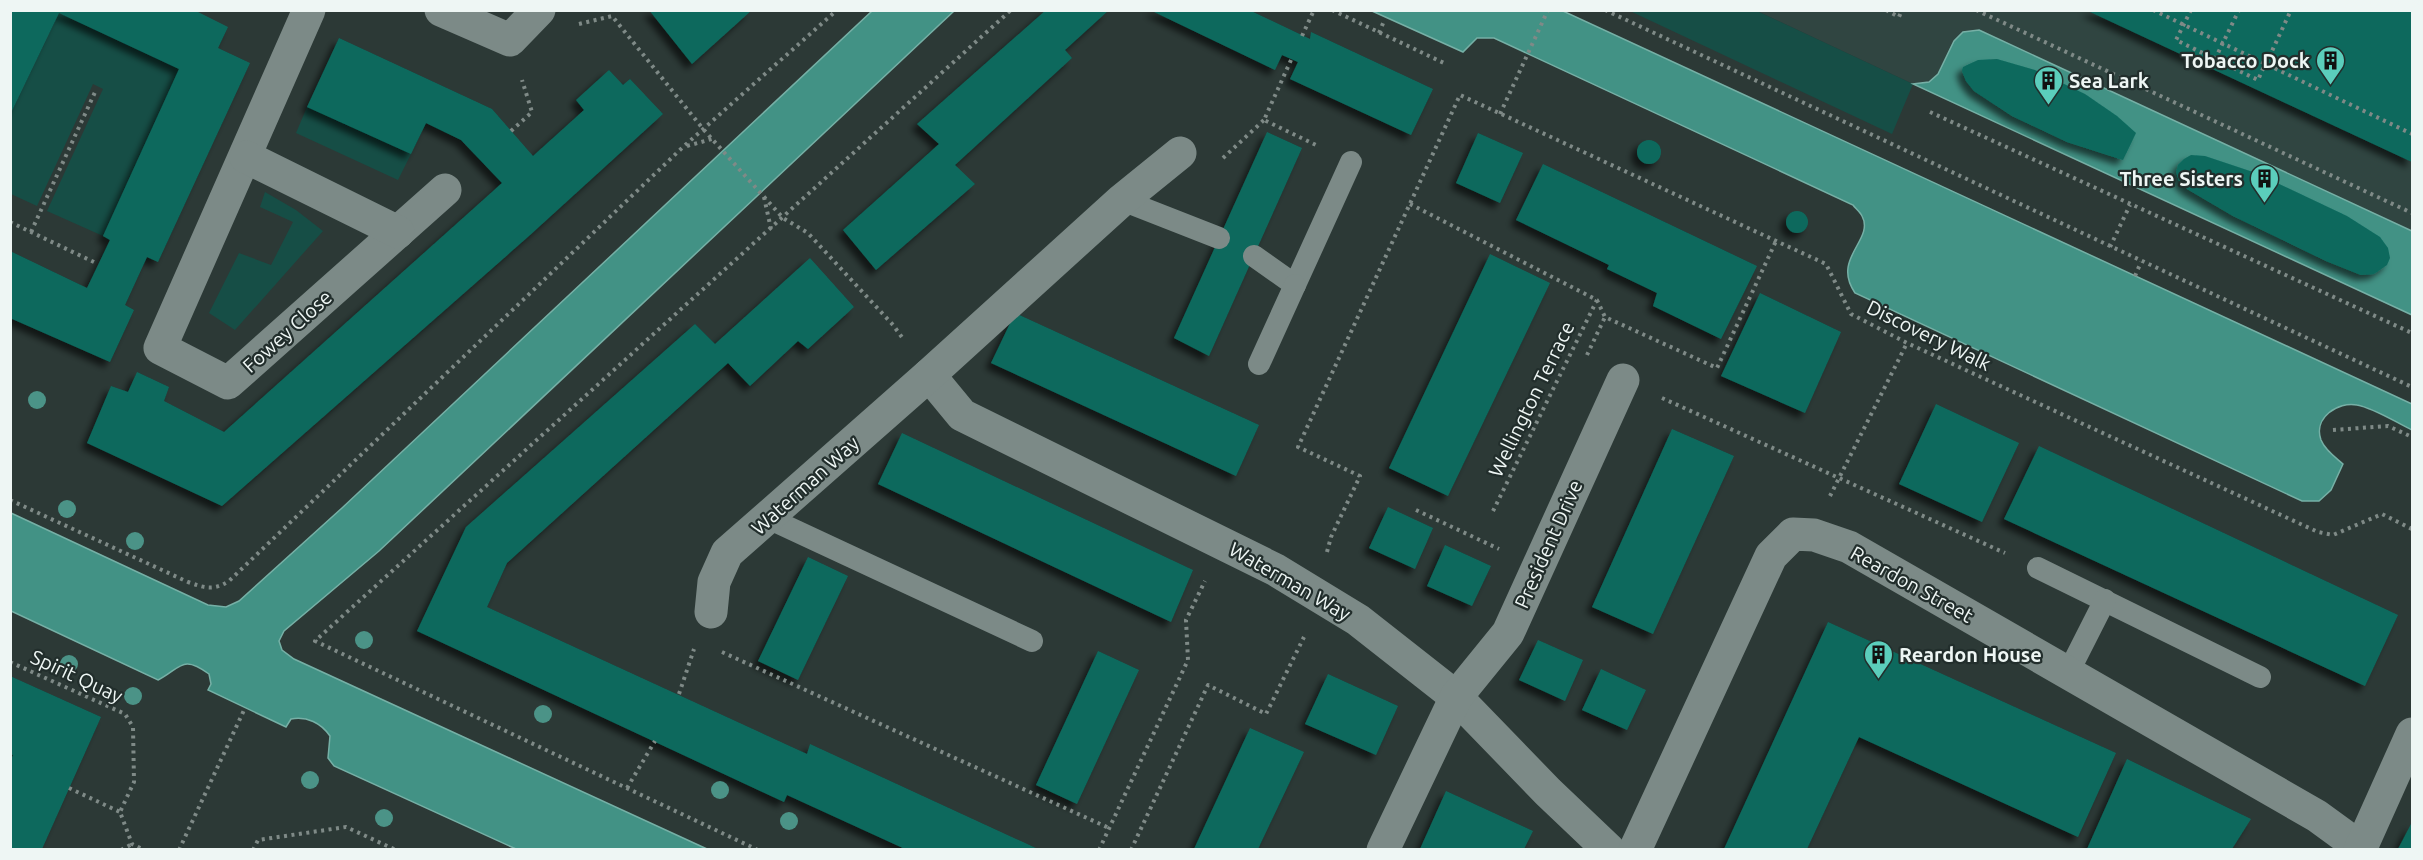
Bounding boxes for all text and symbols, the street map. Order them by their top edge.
building icon: Tobacco Dock [2315,44,2347,86]
place label: Tobacco Dock [2181,49,2310,72]
building icon: Sea Lark [2032,64,2064,106]
place label: Sea Lark [2069,69,2149,92]
building icon: Three Sisters [2248,162,2280,204]
place label: Three Sisters [2120,167,2243,190]
street label: Fowey Close [238,285,336,377]
street label: Discovery Walk [1863,295,1995,375]
street label: Wellington Terrace [1483,318,1579,480]
street label: Waterman Way [747,431,864,539]
street label: President Drive [1509,476,1587,612]
street label: Waterman Way [1225,537,1355,625]
street label: Reardon Street [1847,541,1977,627]
building icon: Reardon House [1862,638,1894,680]
place label: Reardon House [1899,643,2042,666]
street label: Spirit Quay [27,645,127,707]

